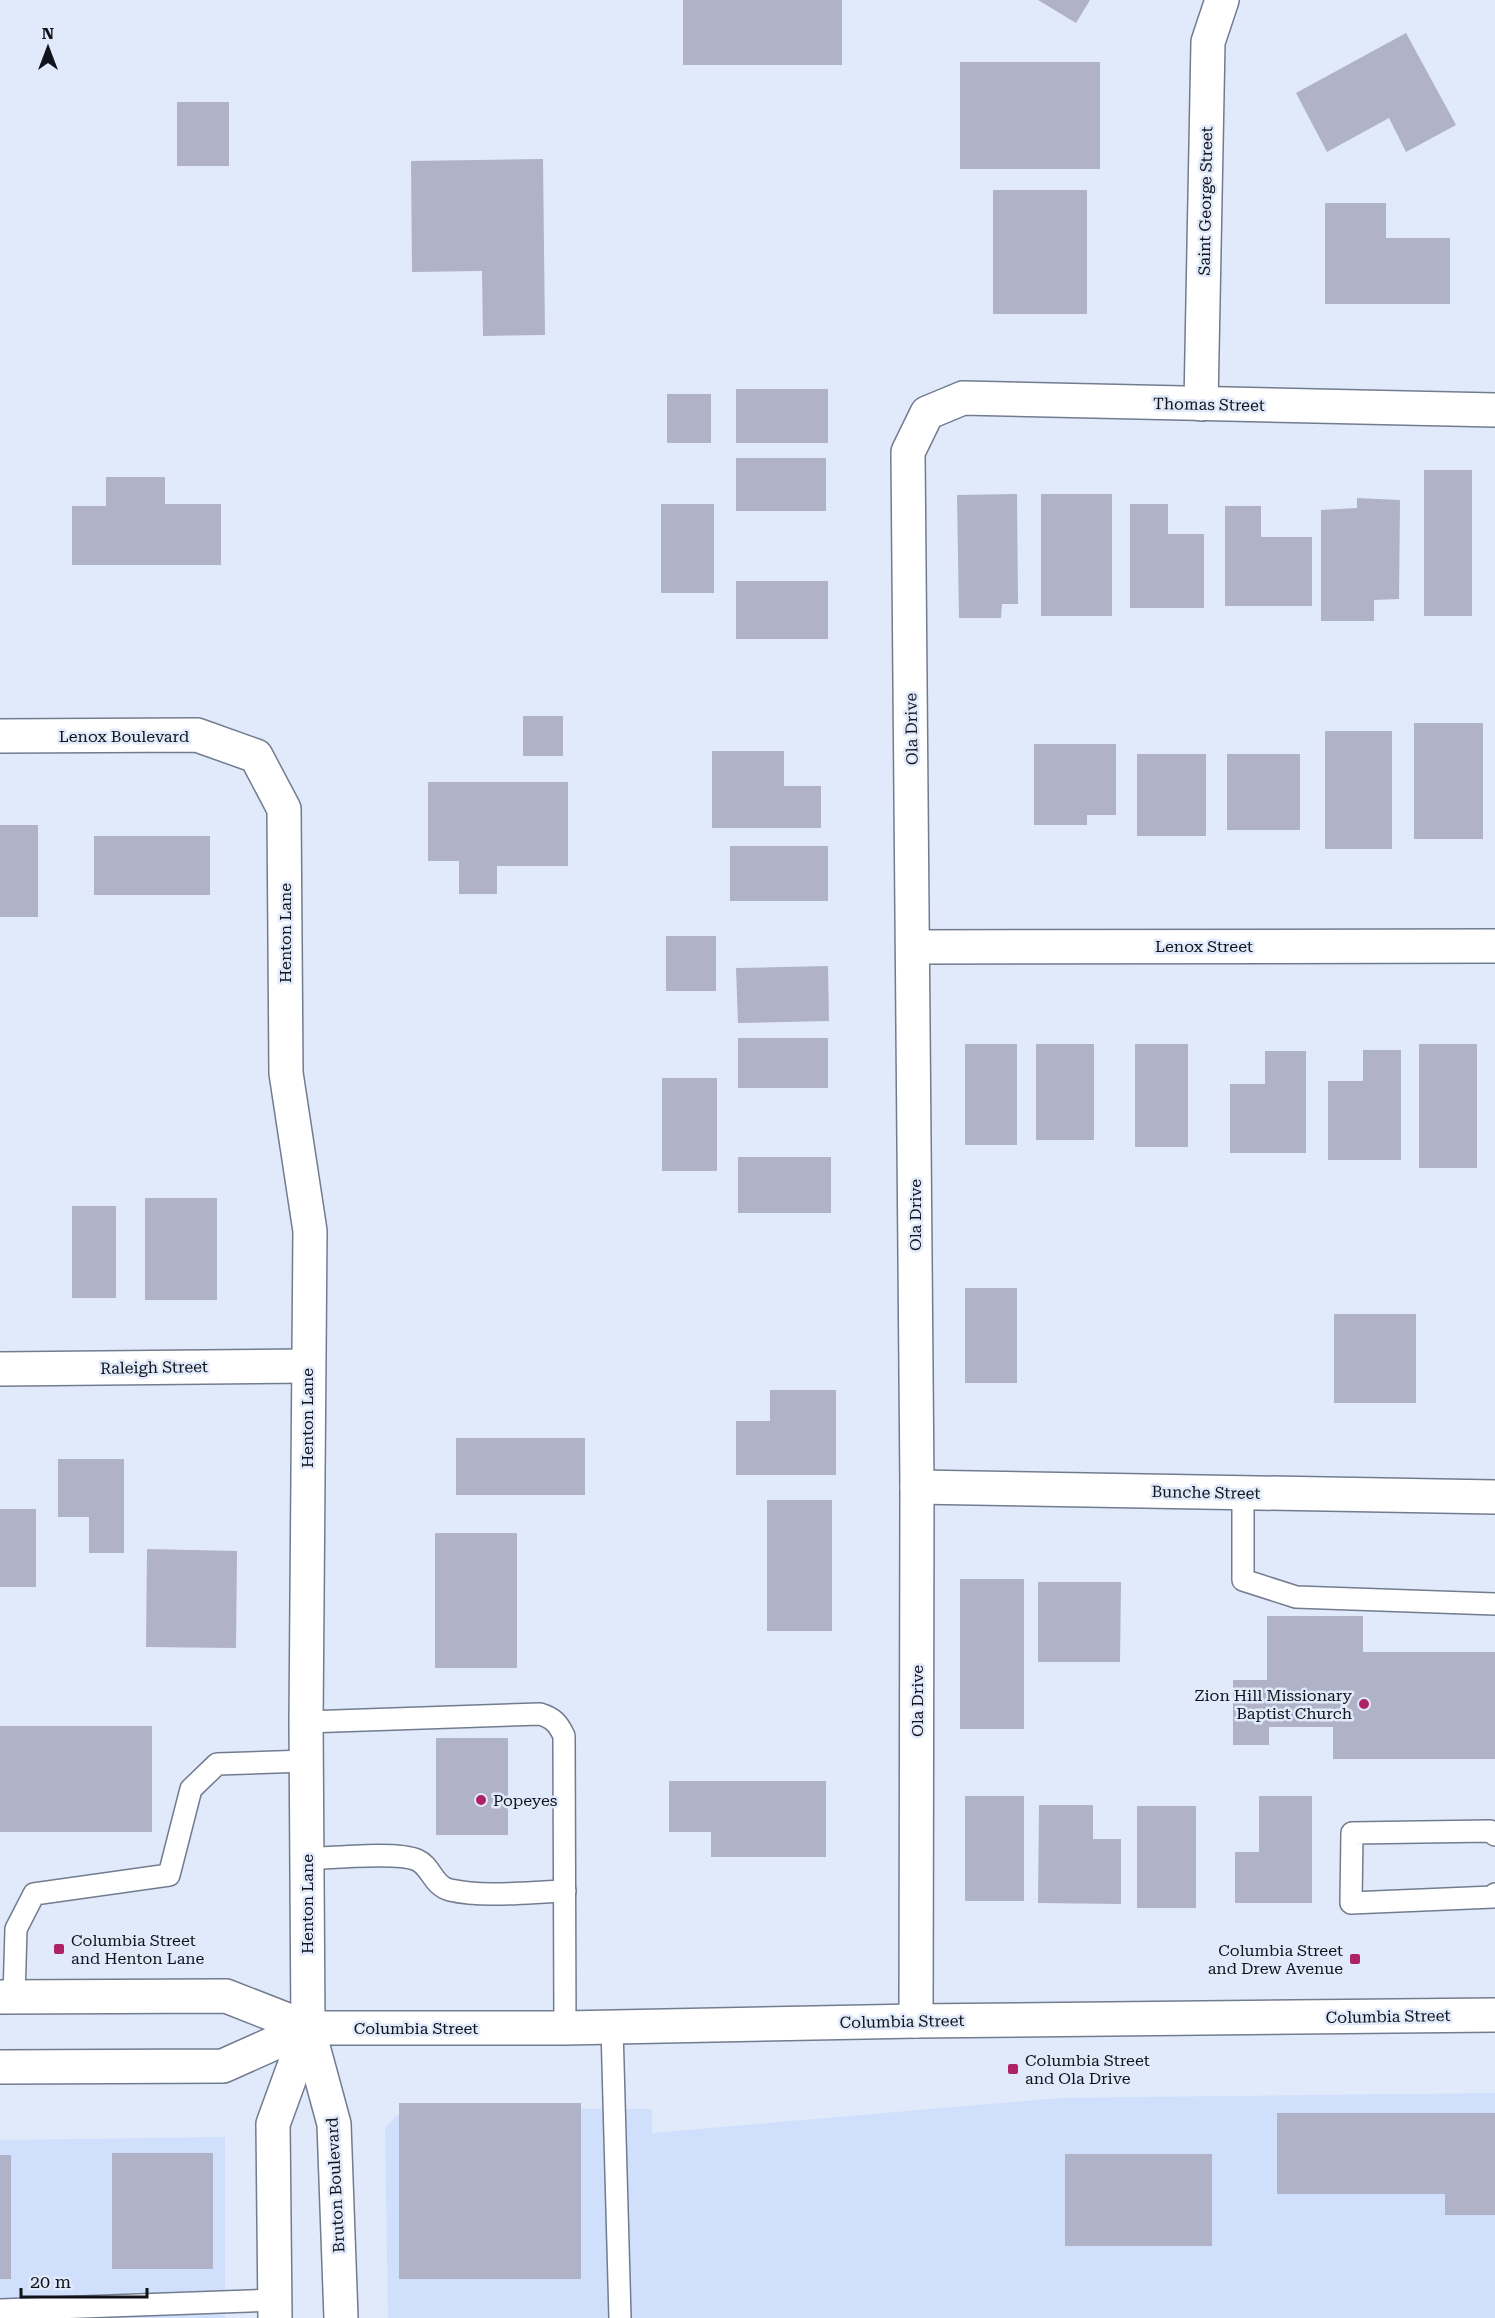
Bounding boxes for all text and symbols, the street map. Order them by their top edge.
north arrow [18,18,78,78]
text: N [42,24,54,43]
street label: Saint George Street [1195,126,1216,276]
street label: Thomas Street [1153,394,1265,415]
street label: Ola Drive [901,693,922,765]
street label: Lenox Boulevard [59,727,189,746]
street label: Henton Lane [276,883,295,983]
street label: Lenox Street [1155,937,1253,956]
street label: Ola Drive [906,1179,925,1251]
street label: Raleigh Street [100,1357,208,1378]
street label: Henton Lane [298,1368,317,1468]
street label: Bunche Street [1151,1482,1261,1503]
street label: Ola Drive [908,1665,927,1737]
place label: Zion Hill Missionary Baptist Church [1195,1686,1353,1723]
marker: Zion Hill Missionary Baptist Church [1357,1697,1371,1711]
place label: Popeyes [493,1791,558,1810]
marker: Popeyes [474,1793,488,1807]
street label: Henton Lane [298,1854,317,1954]
place label: Columbia Street and Henton Lane [71,1931,205,1968]
place label: Columbia Street and Drew Avenue [1208,1941,1343,1978]
marker: Columbia Street and Henton Lane [52,1942,66,1956]
marker: Columbia Street and Drew Avenue [1348,1952,1362,1966]
street label: Columbia Street [1326,2006,1451,2027]
street label: Columbia Street [840,2011,965,2032]
street label: Columbia Street [354,2019,478,2038]
place label: Columbia Street and Ola Drive [1025,2051,1150,2088]
marker: Columbia Street and Ola Drive [1006,2062,1020,2076]
street label: Bruton Boulevard [322,2117,349,2253]
scale bar [21,2261,147,2299]
text: 20 m [30,2271,71,2292]

